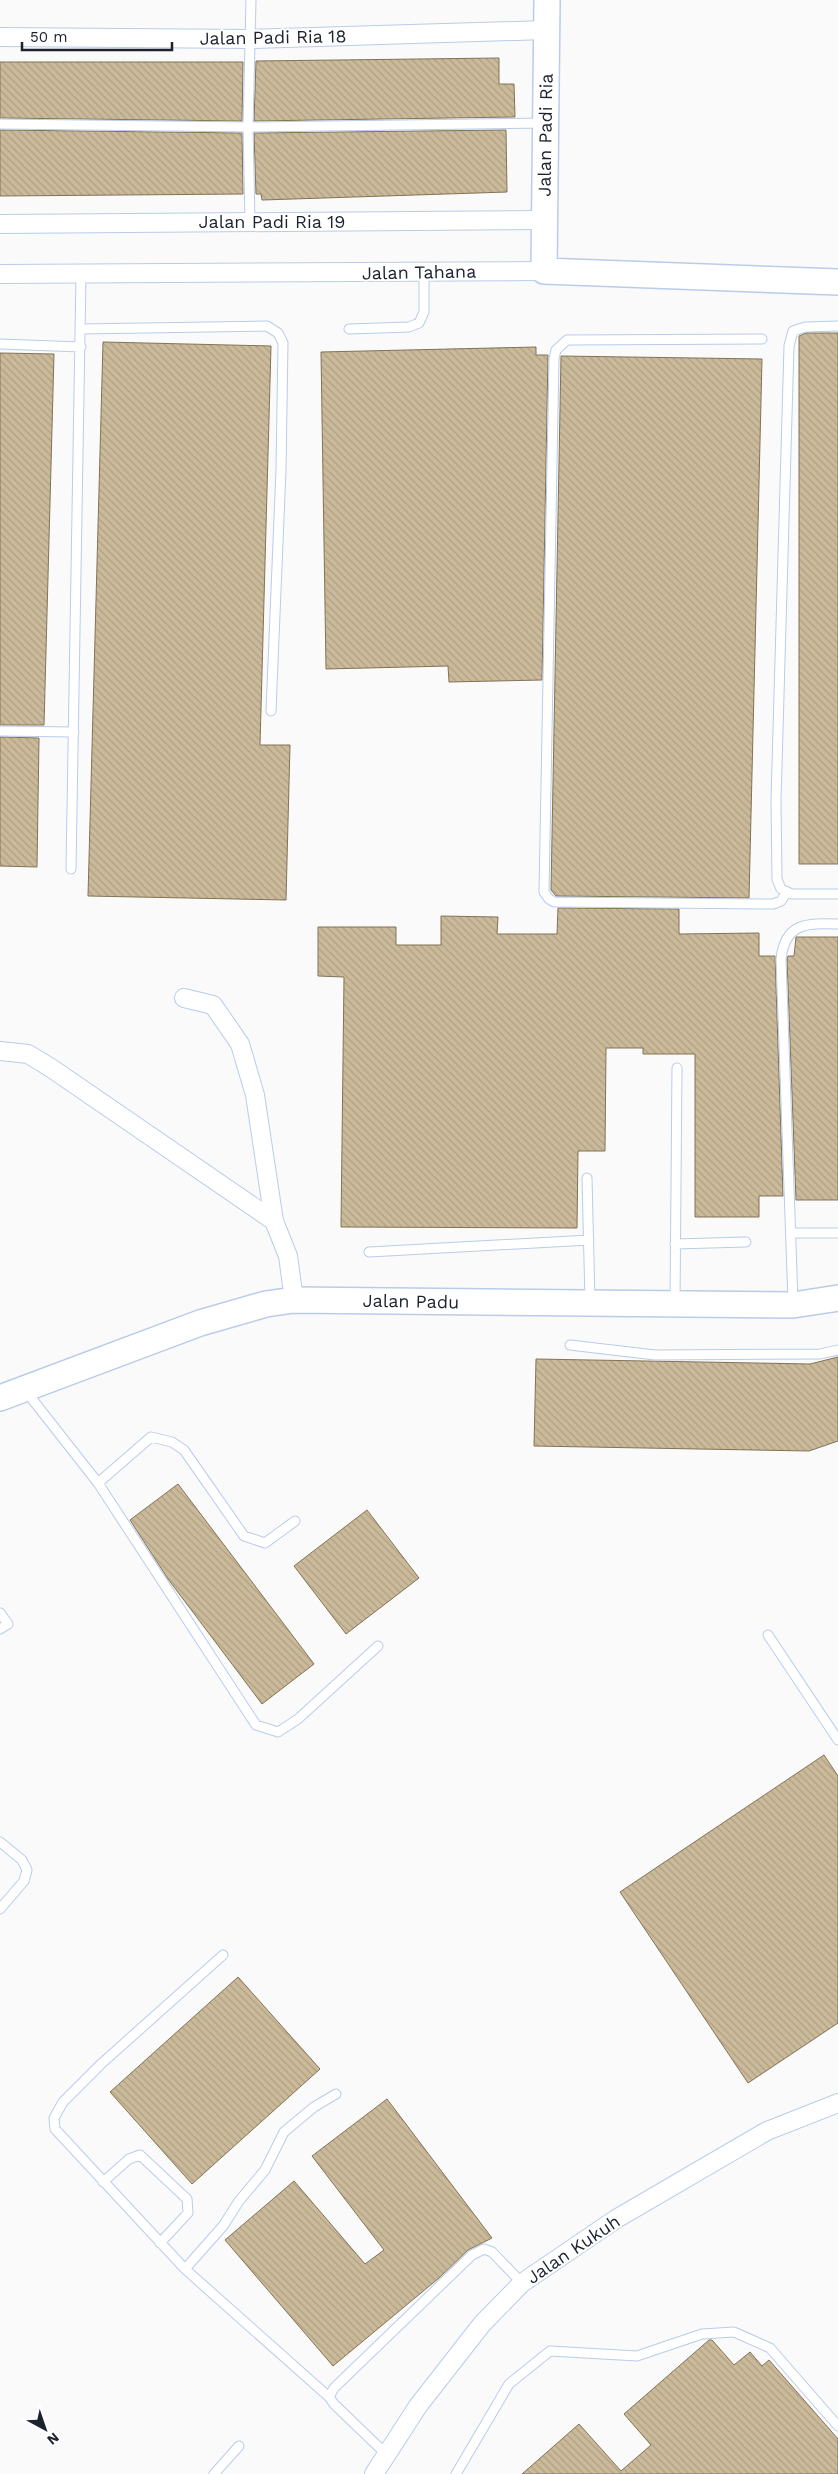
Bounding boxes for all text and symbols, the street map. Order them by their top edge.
scale bar [22,20,172,52]
street label: Jalan Padi Ria 18 [199,25,347,49]
text: 50 m [30,28,67,46]
street label: Jalan Padi Ria [533,73,557,197]
street label: Jalan Padi Ria 19 [199,211,345,232]
street label: Jalan Tahana [362,261,476,283]
street label: Jalan Padu [363,1290,459,1312]
street label: Jalan Kukuh [522,2210,624,2288]
north arrow [20,2404,70,2454]
text: N [44,2429,62,2448]

